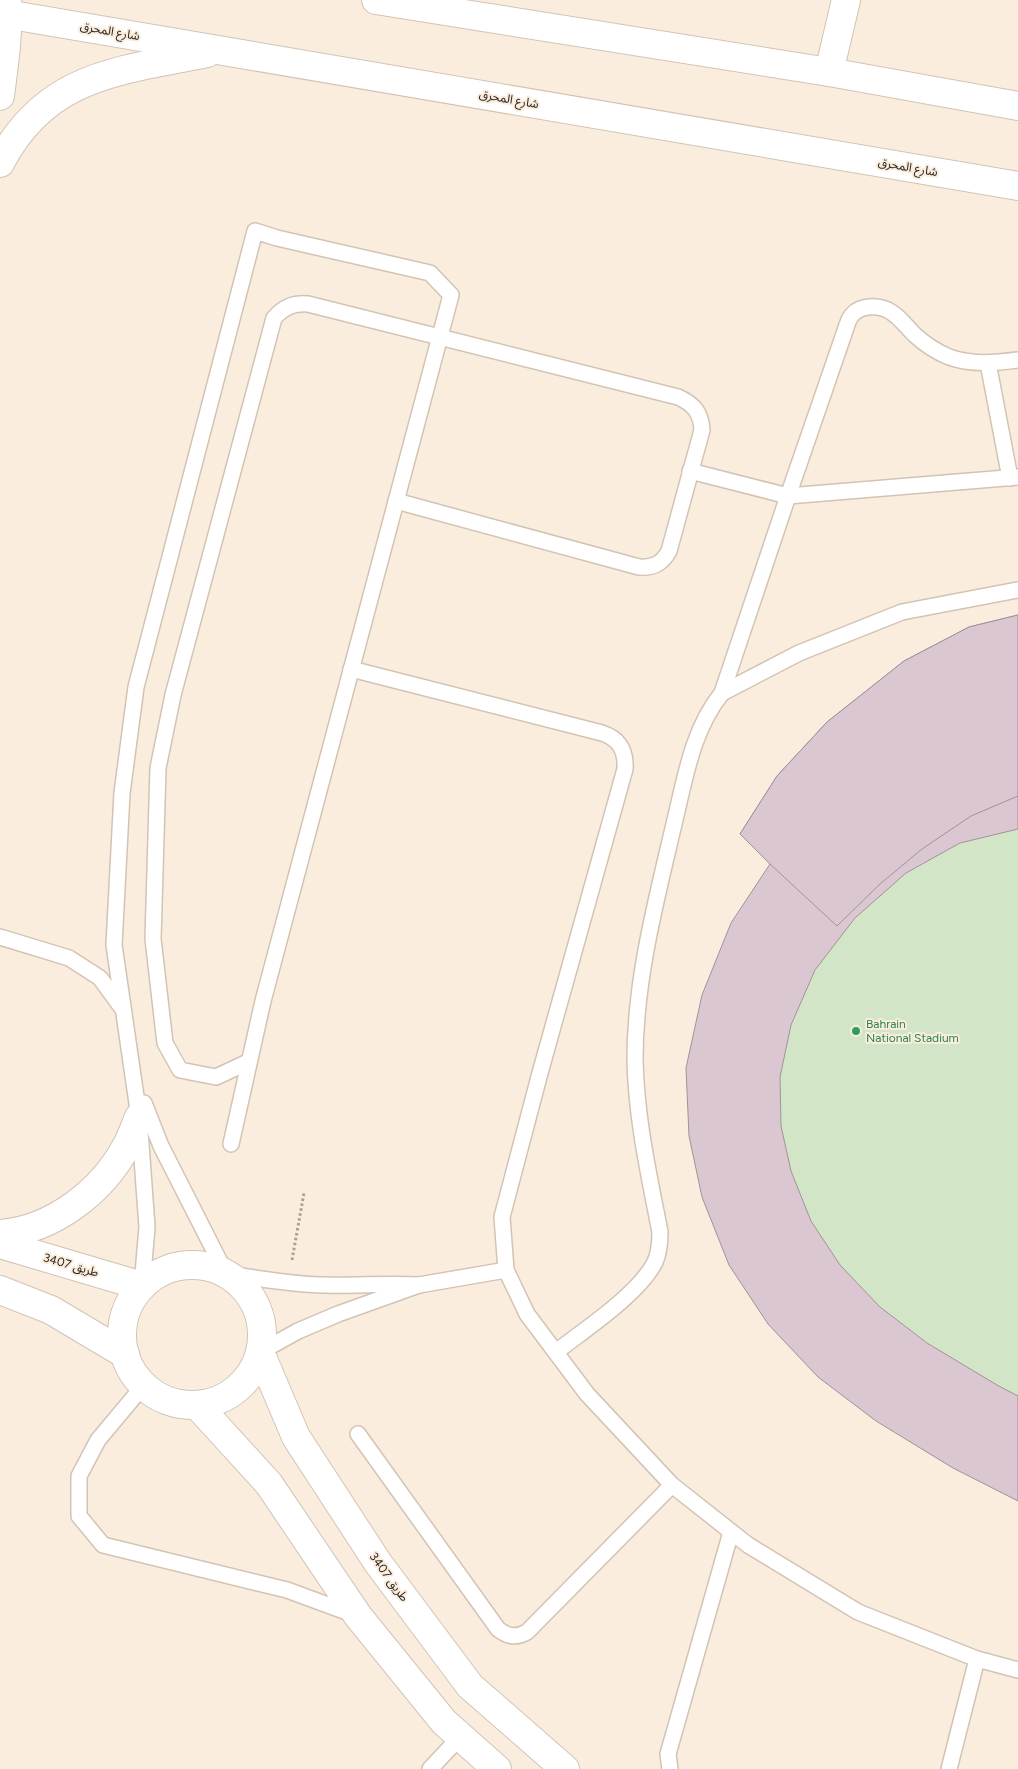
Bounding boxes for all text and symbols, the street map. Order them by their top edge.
street label: شارع المحرق [79,19,141,45]
street label: شارع المحرق [478,87,540,113]
street label: شارع المحرق [877,155,939,181]
place label: Bahrain National Stadium [866,1017,959,1045]
marker: Bahrain National Stadium [850,1025,862,1037]
street label: طريق 3407 [41,1250,100,1281]
street label: طريق 3407 [366,1550,411,1605]

